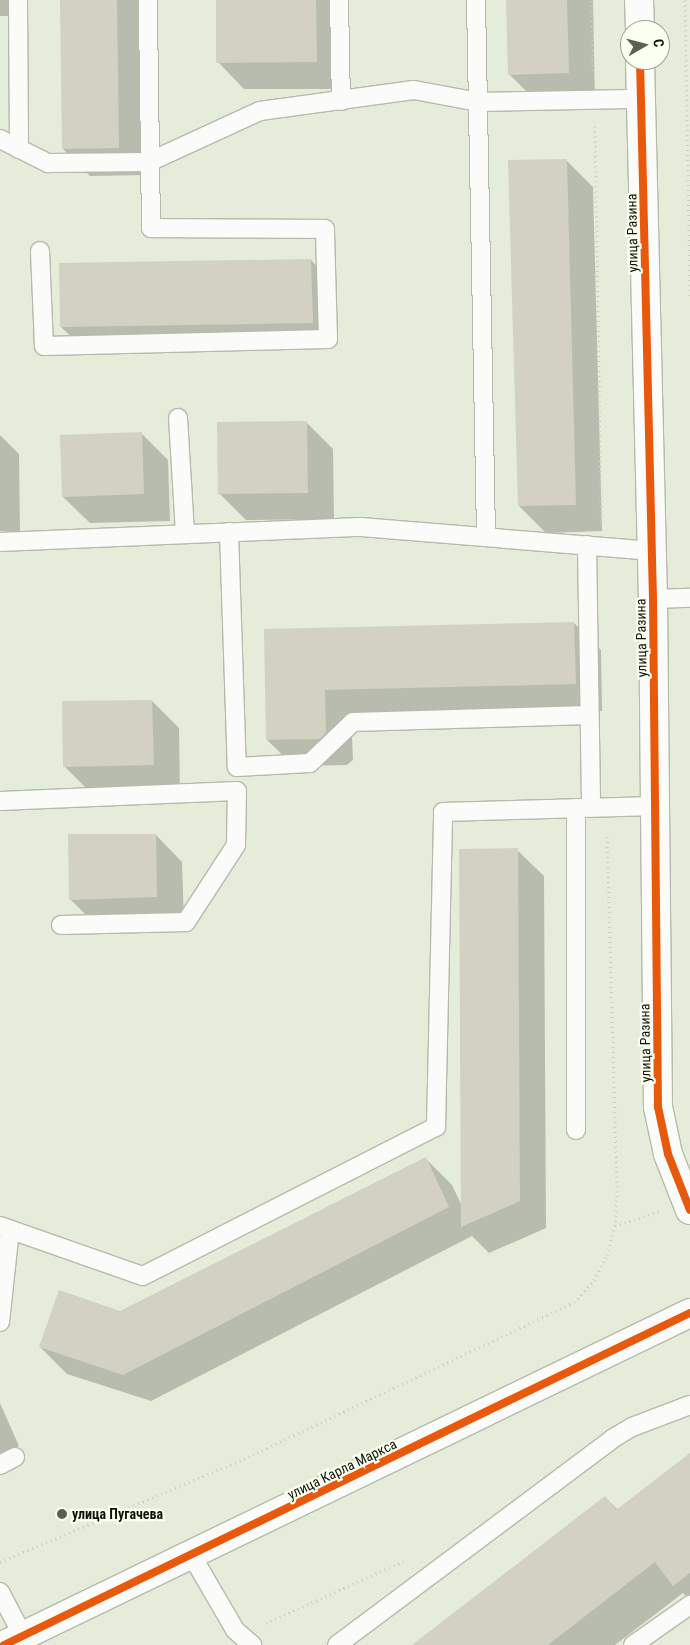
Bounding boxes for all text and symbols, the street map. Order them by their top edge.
north arrow [620,20,670,70]
text: С [650,38,667,48]
street label: улица Разина [623,194,641,272]
street label: улица Разина [632,599,650,677]
street label: улица Разина [636,1004,654,1082]
street label: улица Карла Маркса [285,1435,399,1503]
place label: улица Пугачева [72,1506,163,1522]
marker: улица Пугачева [56,1508,68,1520]

